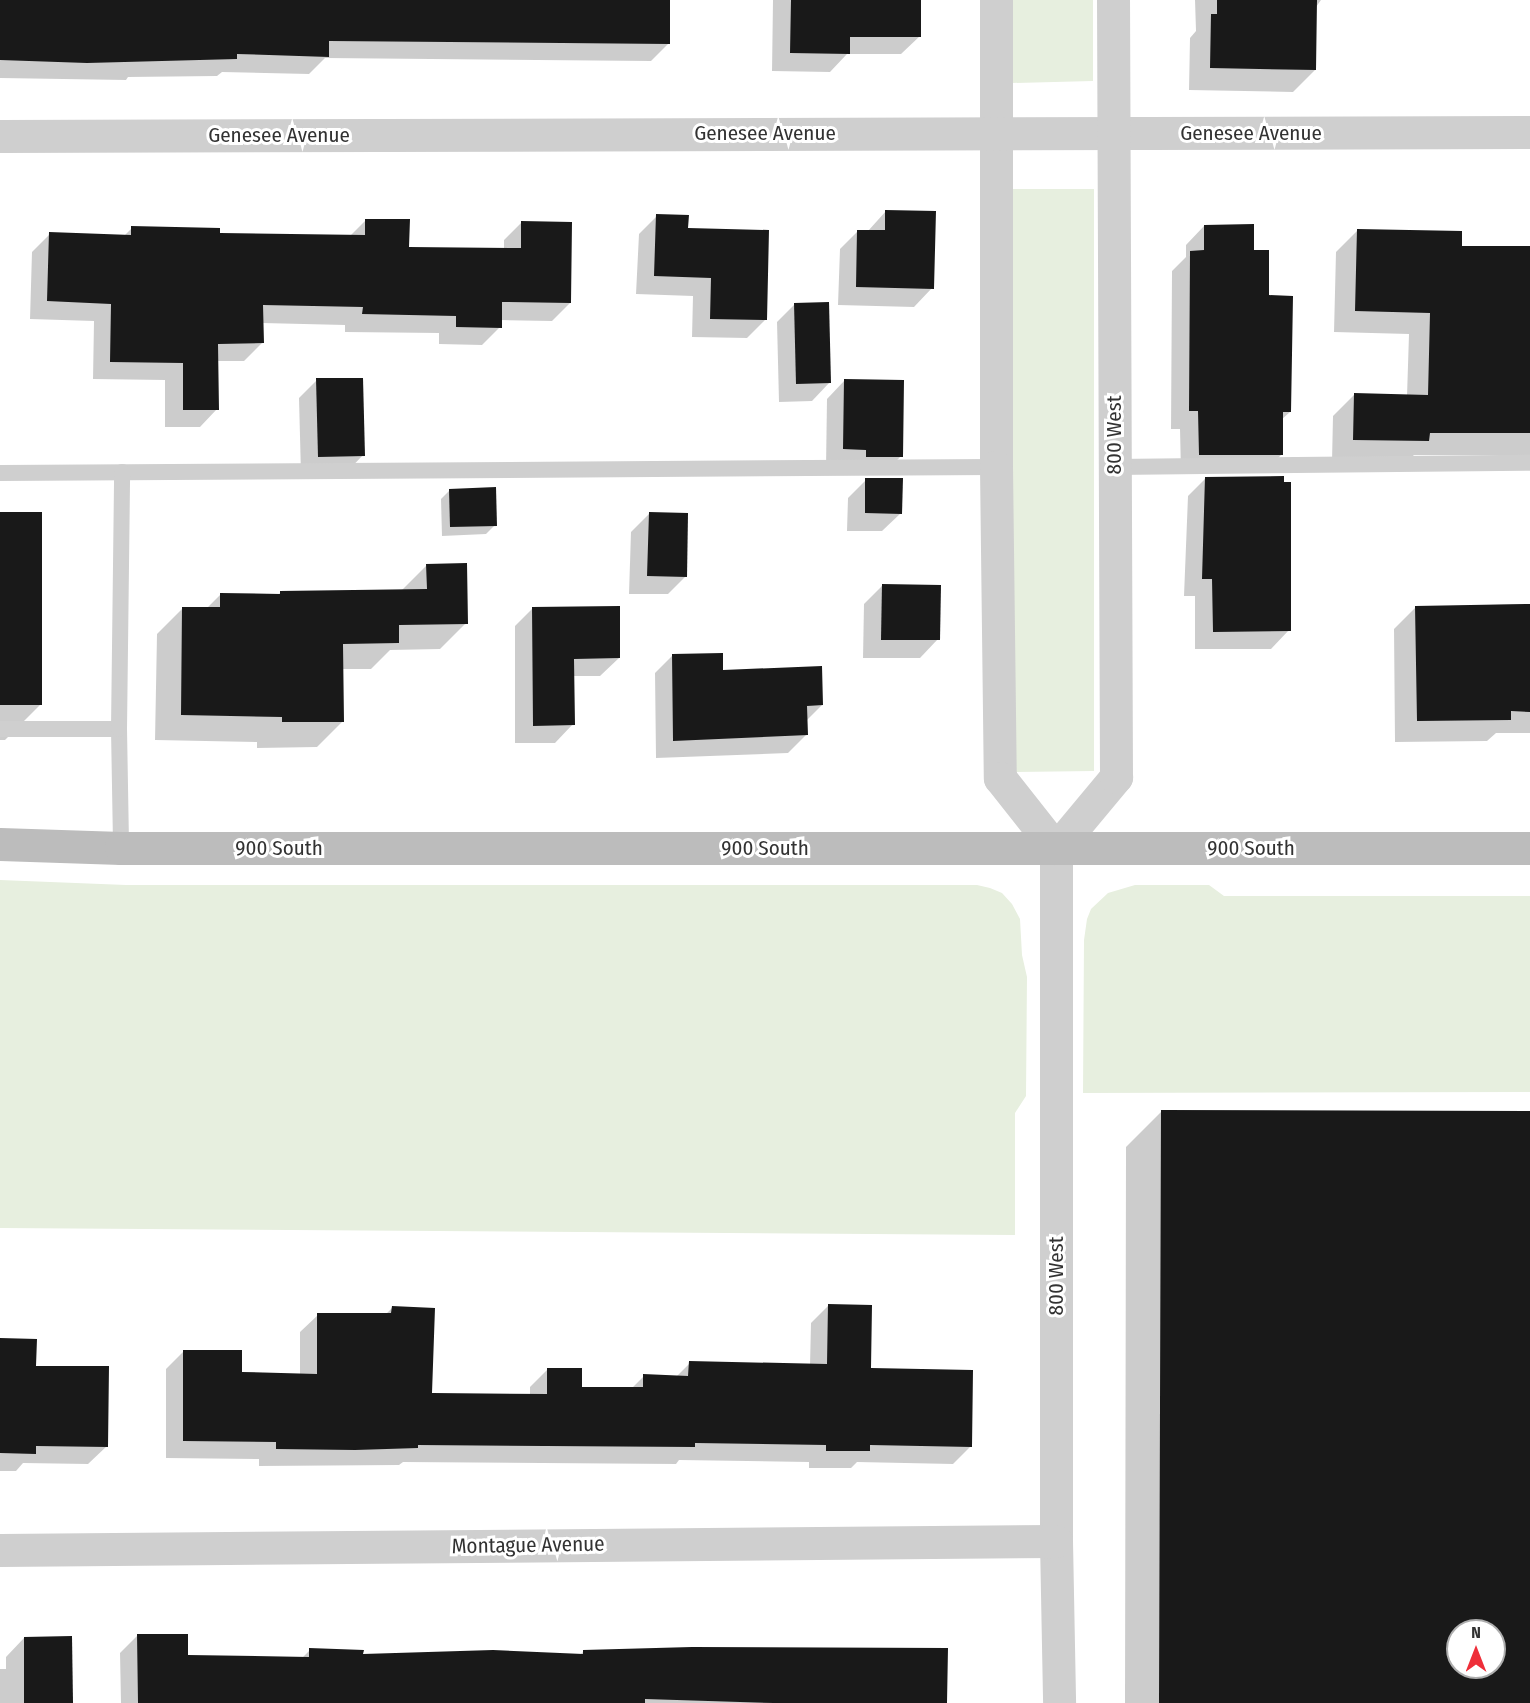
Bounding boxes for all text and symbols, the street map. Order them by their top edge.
street label: Genesee Avenue [694,120,836,146]
street label: Genesee Avenue [1180,120,1322,146]
street label: Genesee Avenue [208,122,350,148]
street label: 800 West [1101,395,1127,475]
street label: 900 South [235,835,323,861]
street label: 900 South [721,835,809,861]
street label: 900 South [1207,835,1295,861]
street label: 800 West [1043,1236,1069,1316]
street label: Montague Avenue [451,1531,605,1559]
north arrow [1446,1619,1506,1679]
text: N [1471,1623,1481,1642]

